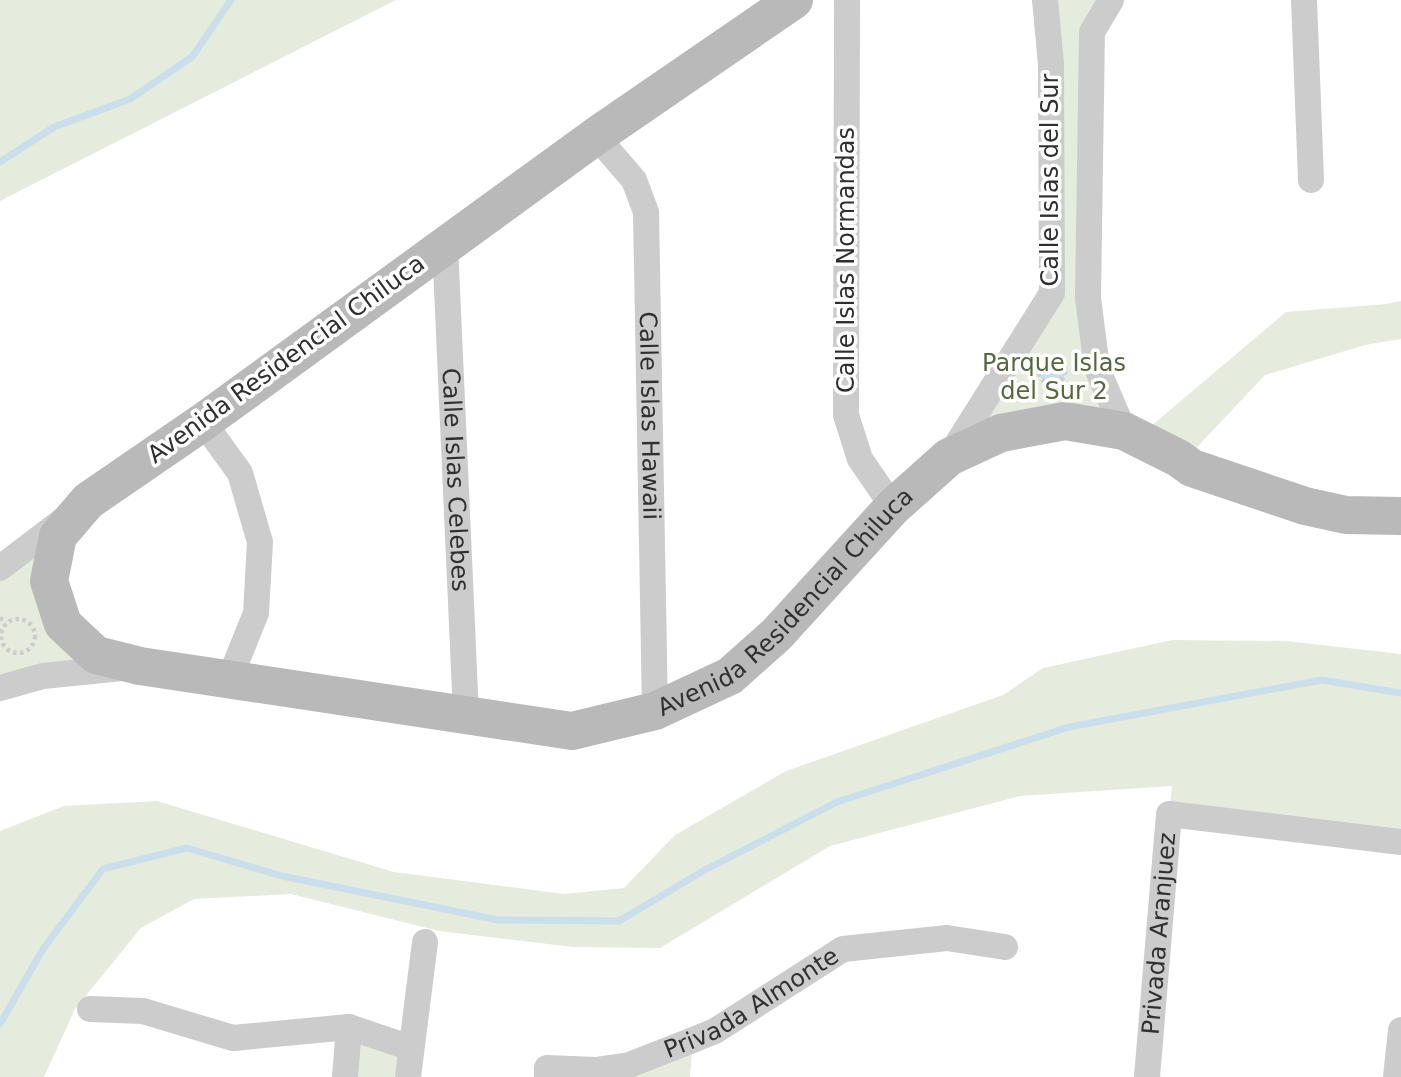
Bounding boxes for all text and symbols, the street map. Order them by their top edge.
street label: Calle Islas del Sur [1036,73,1064,286]
street label: Calle Islas Normandas [832,127,860,393]
street label: Avenida Residencial Chiluca [142,249,430,469]
street label: Calle Islas Hawaii [634,311,666,520]
park label: Parque Islas del Sur 2 [982,349,1126,405]
street label: Calle Islas Celebes [437,367,474,592]
street label: Avenida Residencial Chiluca [653,482,919,722]
street label: Privada Aranjuez [1137,831,1181,1036]
street label: Privada Almonte [660,942,844,1064]

